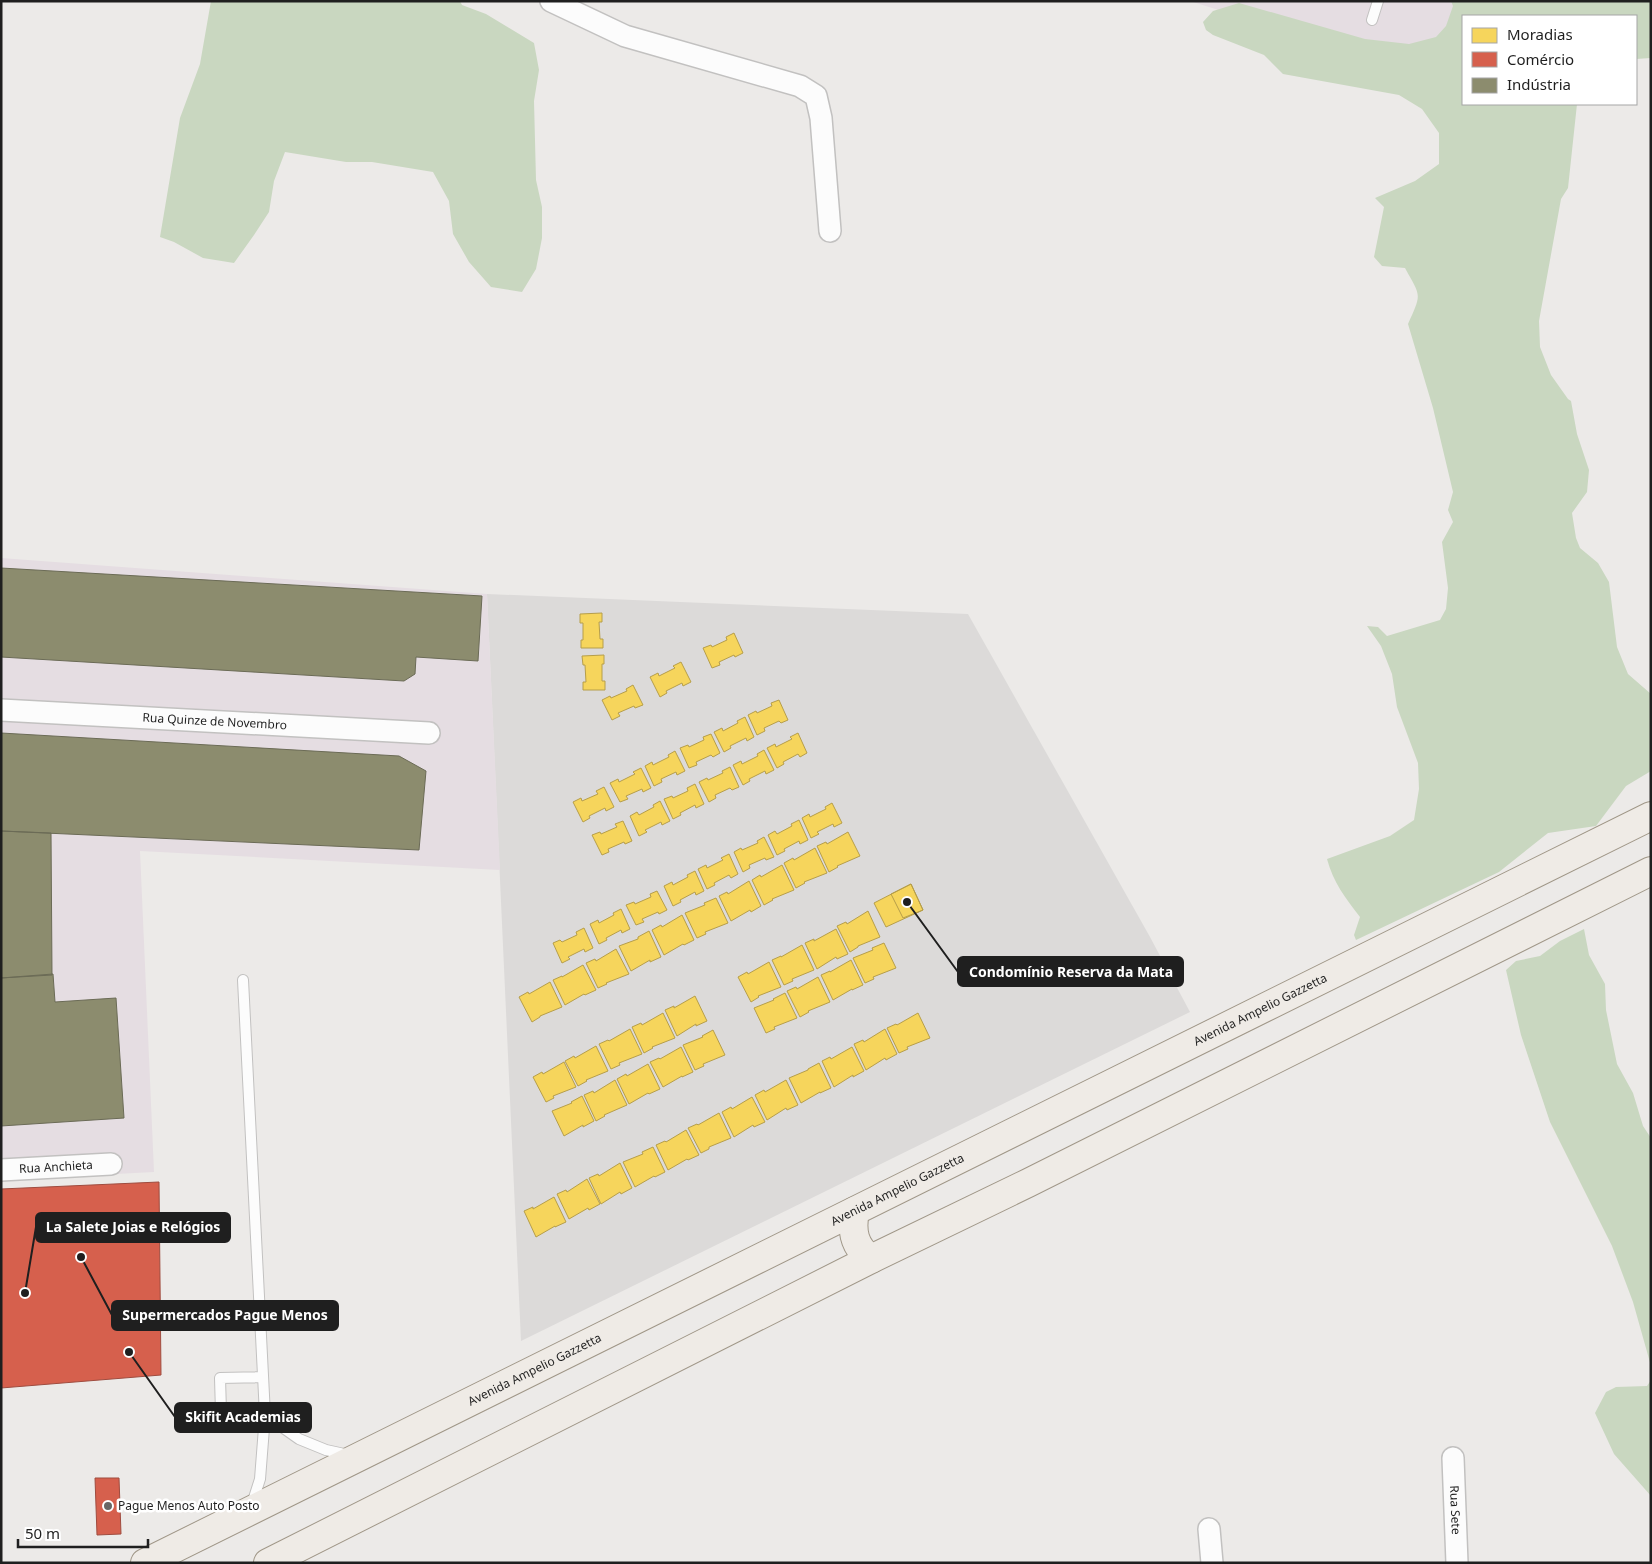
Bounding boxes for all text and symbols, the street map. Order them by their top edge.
legend [1462,15,1637,105]
text: Moradias [1507,24,1573,44]
text: Comércio [1507,49,1574,69]
text: Indústria [1507,74,1571,94]
street label: Rua Quinze de Novembro [142,709,287,733]
callout: Condomínio Reserva da Mata [958,957,1183,986]
text: Condomínio Reserva da Mata [969,962,1173,981]
street label: Avenida Ampelio Gazzetta [1190,969,1330,1050]
street label: Avenida Ampelio Gazzetta [828,1149,967,1230]
street label: Rua Anchieta [18,1156,93,1177]
callout: La Salete Joias e Relógios [36,1213,230,1242]
text: La Salete Joias e Relógios [46,1217,220,1236]
callout: Supermercados Pague Menos [112,1301,338,1330]
text: Supermercados Pague Menos [122,1305,328,1324]
street label: Avenida Ampelio Gazzetta [465,1329,604,1410]
callout: Skifit Academias [175,1403,311,1432]
text: Skifit Academias [185,1407,301,1426]
street label: Rua Sete [1446,1485,1465,1535]
place label: Pague Menos Auto Posto [118,1497,260,1514]
marker: Pague Menos Auto Posto [102,1500,114,1512]
scale bar [18,1516,148,1548]
text: 50 m [25,1523,60,1543]

